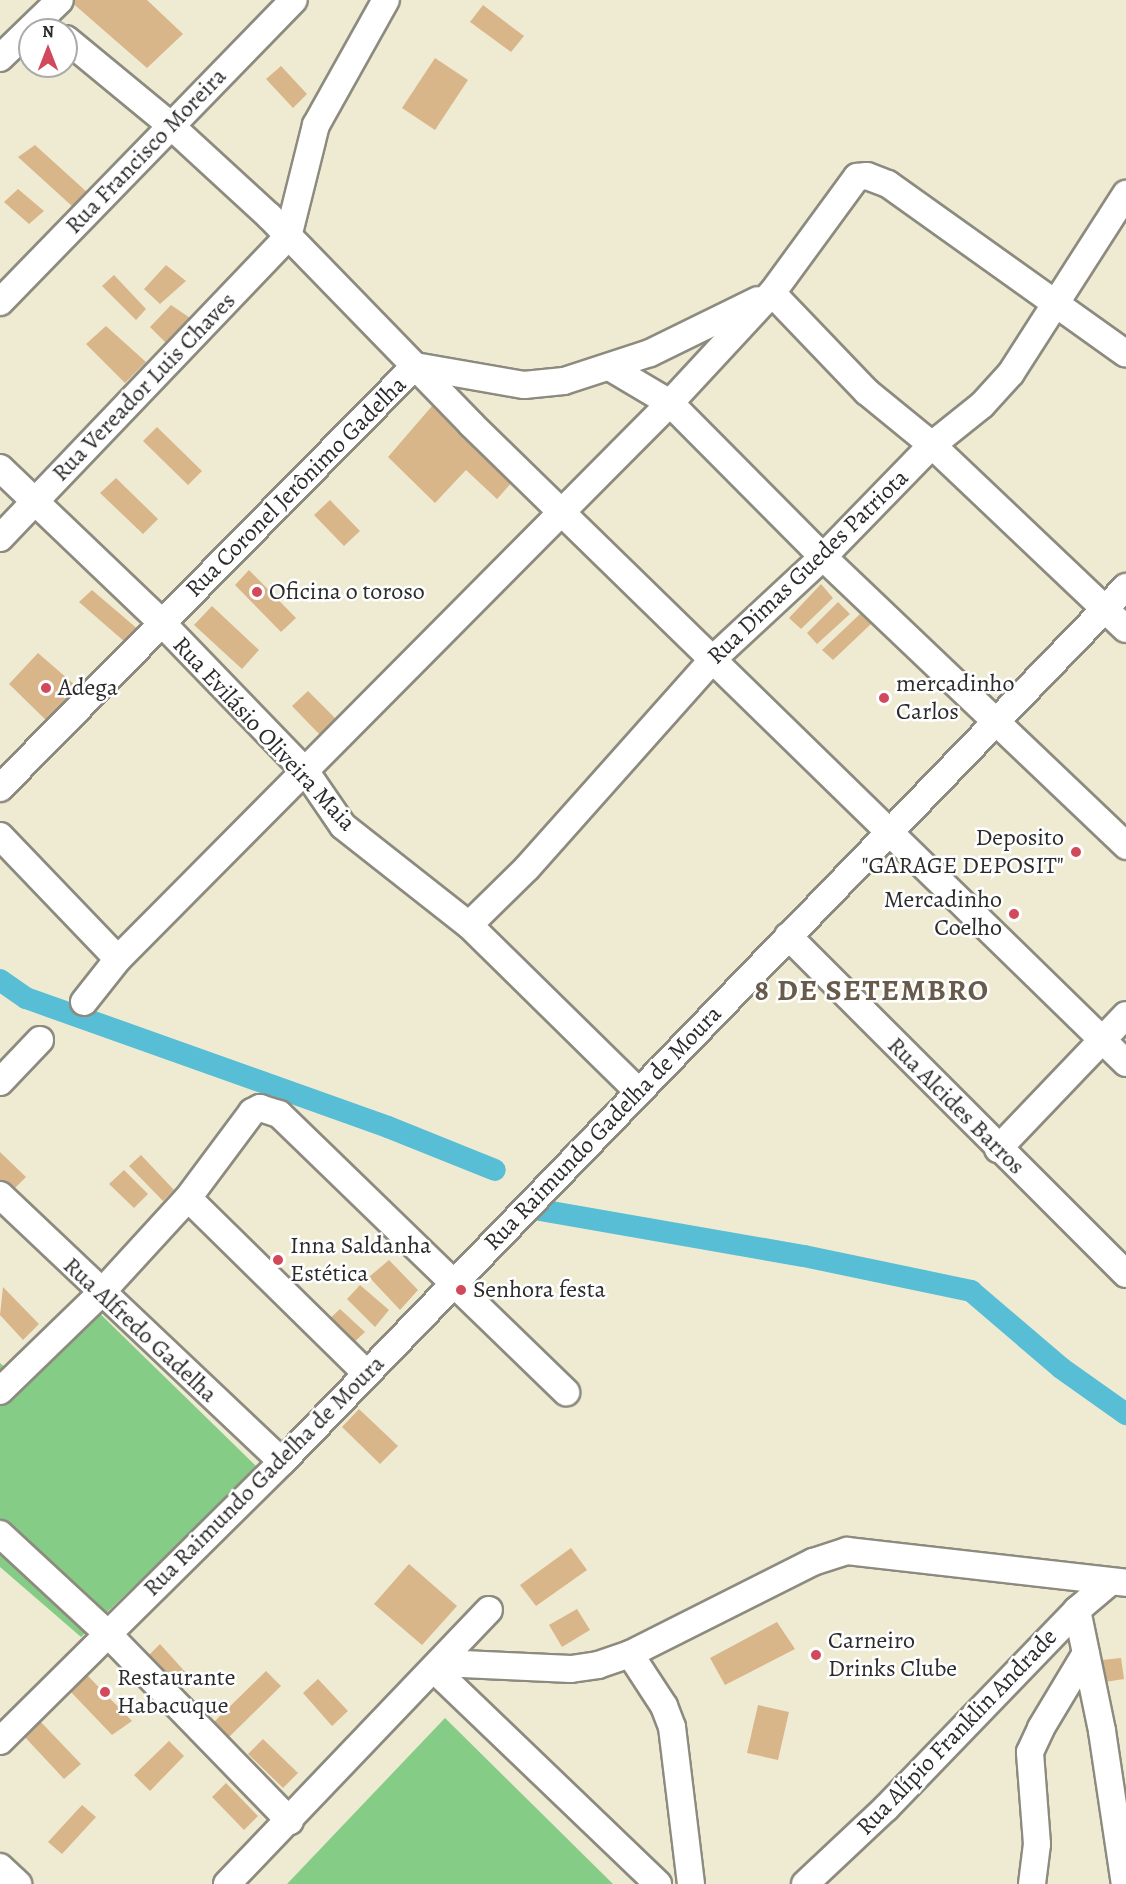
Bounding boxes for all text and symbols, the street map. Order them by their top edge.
north arrow [18,18,78,78]
text: N [42,21,54,43]
street label: Rua Francisco Moreira [59,62,233,240]
street label: Rua Vereador Luis Chaves [46,286,242,488]
street label: Rua Coronel Jerônimo Gadelha [180,371,412,603]
street label: Rua Dimas Guedes Patriota [702,463,914,671]
place label: Oficina o toroso [269,578,425,606]
marker: Oficina o toroso [250,585,264,599]
street label: Rua Evilásio Oliveira Maia [166,631,362,837]
place label: mercadinho Carlos [896,670,1014,726]
place label: Adega [58,674,118,702]
marker: Adega [39,681,53,695]
marker: mercadinho Carlos [877,691,891,705]
place label: Deposito "GARAGE DEPOSIT" [861,824,1064,880]
marker: Deposito "GARAGE DEPOSIT" [1069,845,1083,859]
place label: Mercadinho Coelho [884,886,1002,942]
marker: Mercadinho Coelho [1007,907,1021,921]
district label: 8 DE SETEMBRO [754,972,990,1008]
street label: Rua Raimundo Gadelha de Moura [478,1000,728,1256]
street label: Rua Alcides Barros [881,1031,1031,1181]
place label: Inna Saldanha Estética [290,1232,431,1288]
street label: Rua Alfredo Gadelha [57,1251,223,1409]
marker: Inna Saldanha Estética [271,1253,285,1267]
place label: Senhora festa [473,1276,606,1304]
marker: Senhora festa [454,1283,468,1297]
street label: Rua Raimundo Gadelha de Moura [137,1349,391,1603]
street label: Rua Alípio Franklin Andrade [851,1623,1063,1841]
place label: Carneiro Drinks Clube [828,1627,957,1683]
marker: Carneiro Drinks Clube [809,1648,823,1662]
place label: Restaurante Habacuque [117,1664,235,1720]
marker: Restaurante Habacuque [98,1685,112,1699]

